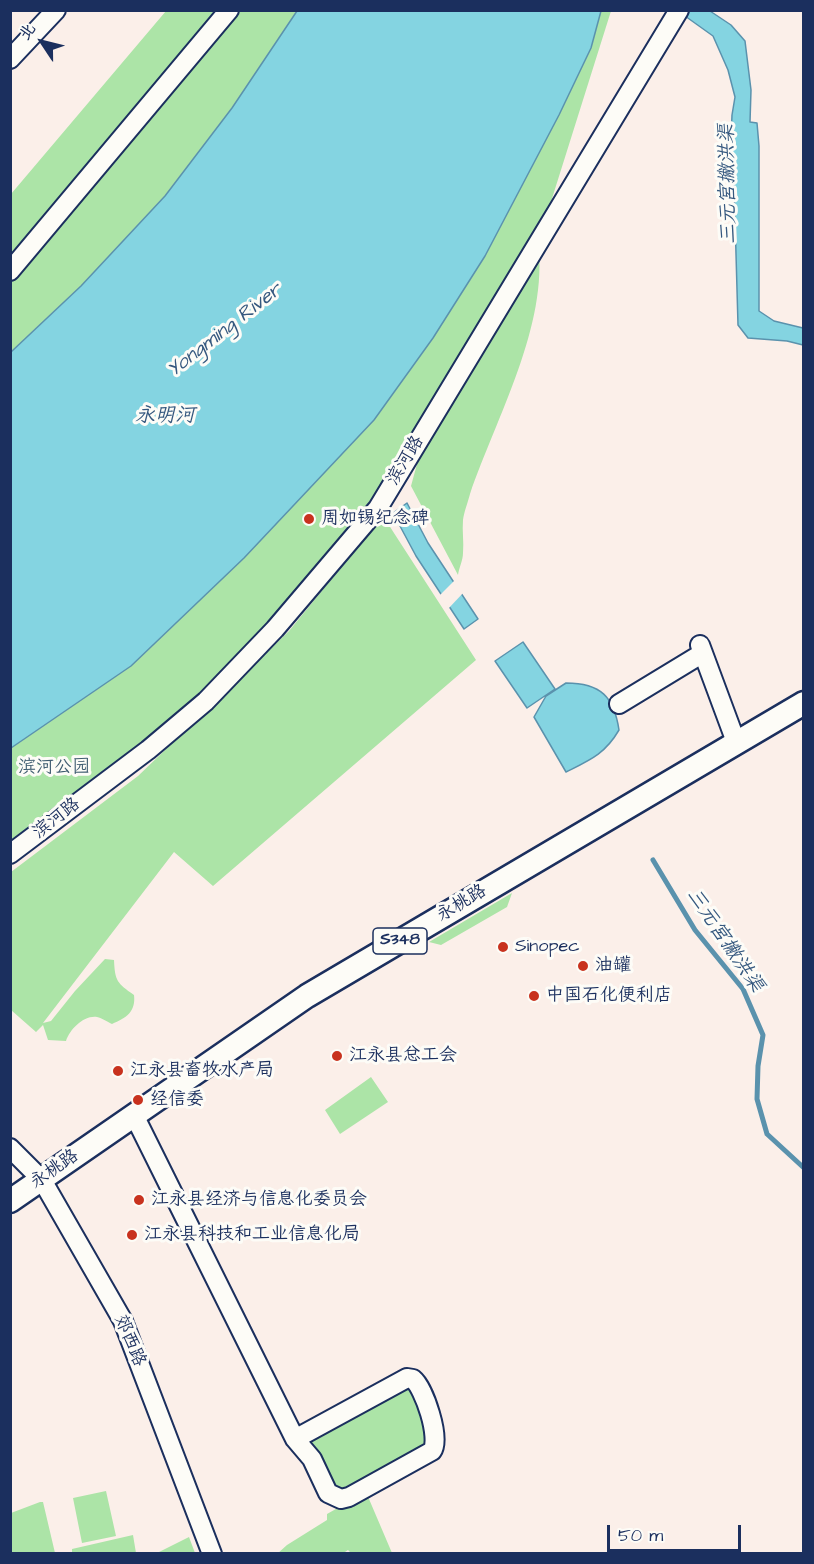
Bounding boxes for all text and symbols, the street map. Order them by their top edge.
north arrow [12,12,72,72]
text: 北 [14,19,41,45]
water label: 三元宫撇洪渠 [716,124,742,244]
water label: Yongming River [163,279,287,383]
water label: 永明河 [135,405,195,429]
street label: 滨河路 [383,432,429,490]
place label: 周如锡纪念碑 [321,508,429,530]
marker: 周如锡纪念碑 [302,512,316,526]
park label: 滨河公园 [18,757,90,779]
street label: 滨河路 [29,794,85,844]
street label: 永桃路 [433,881,491,927]
water label: 三元宫撇洪渠 [681,885,767,997]
road number: S348 [373,928,427,954]
place label: Sinopec [515,936,580,958]
marker: Sinopec [496,940,510,954]
place label: 油罐 [595,955,631,977]
marker: 油罐 [576,959,590,973]
place label: 中国石化便利店 [546,985,672,1007]
marker: 中国石化便利店 [527,989,541,1003]
place label: 江永县总工会 [349,1045,457,1067]
marker: 江永县总工会 [330,1049,344,1063]
place label: 江永县畜牧水产局 [130,1060,274,1082]
marker: 江永县畜牧水产局 [111,1064,125,1078]
place label: 经信委 [150,1089,204,1111]
marker: 经信委 [131,1093,145,1107]
street label: 永桃路 [27,1146,83,1194]
place label: 江永县经济与信息化委员会 [151,1189,367,1211]
marker: 江永县经济与信息化委员会 [132,1193,146,1207]
place label: 江永县科技和工业信息化局 [144,1224,360,1246]
marker: 江永县科技和工业信息化局 [125,1228,139,1242]
street label: 郊西路 [109,1312,149,1370]
scale bar [610,1513,744,1551]
text: 50 m [618,1523,663,1548]

